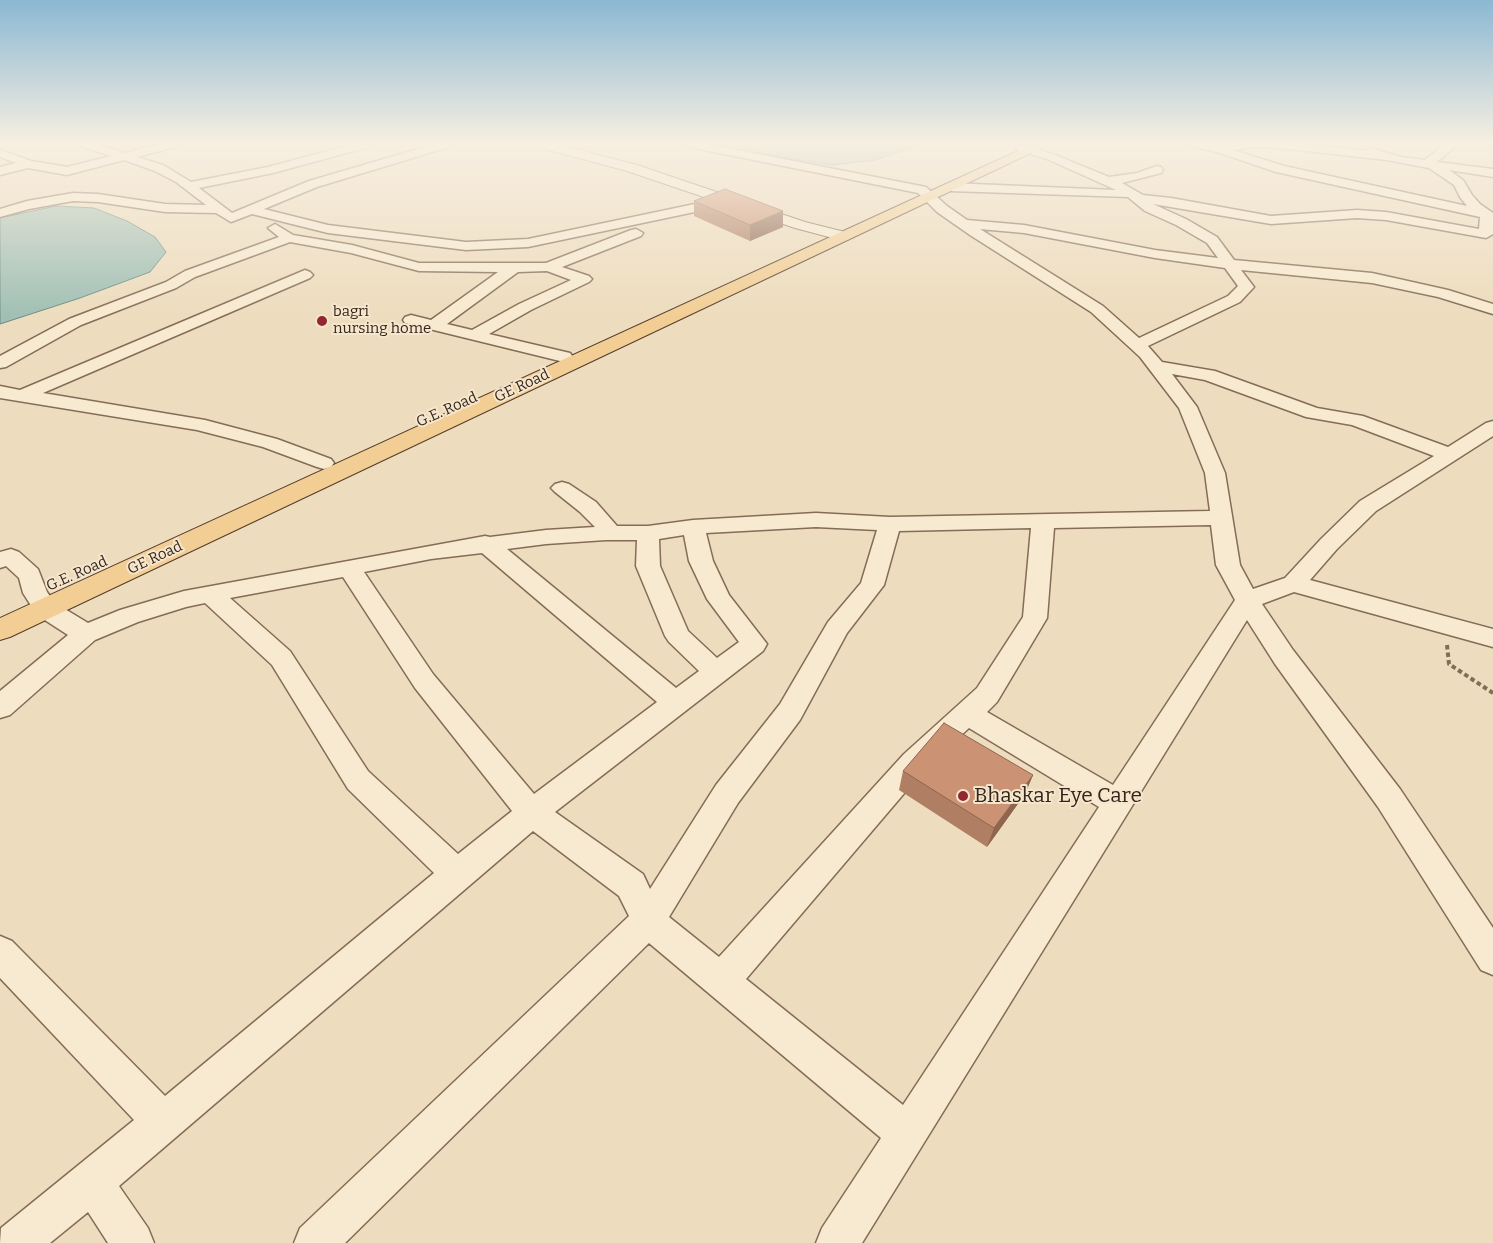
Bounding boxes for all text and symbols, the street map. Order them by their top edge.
place label: bagri nursing home [333,303,431,338]
marker: bagri nursing home [315,314,329,328]
street label: GE Road [492,365,552,407]
street label: G.E. Road [414,389,480,431]
street label: GE Road [125,537,185,579]
street label: G.E. Road [44,553,110,595]
place label: Bhaskar Eye Care [974,783,1142,809]
marker: Bhaskar Eye Care [956,789,970,803]

